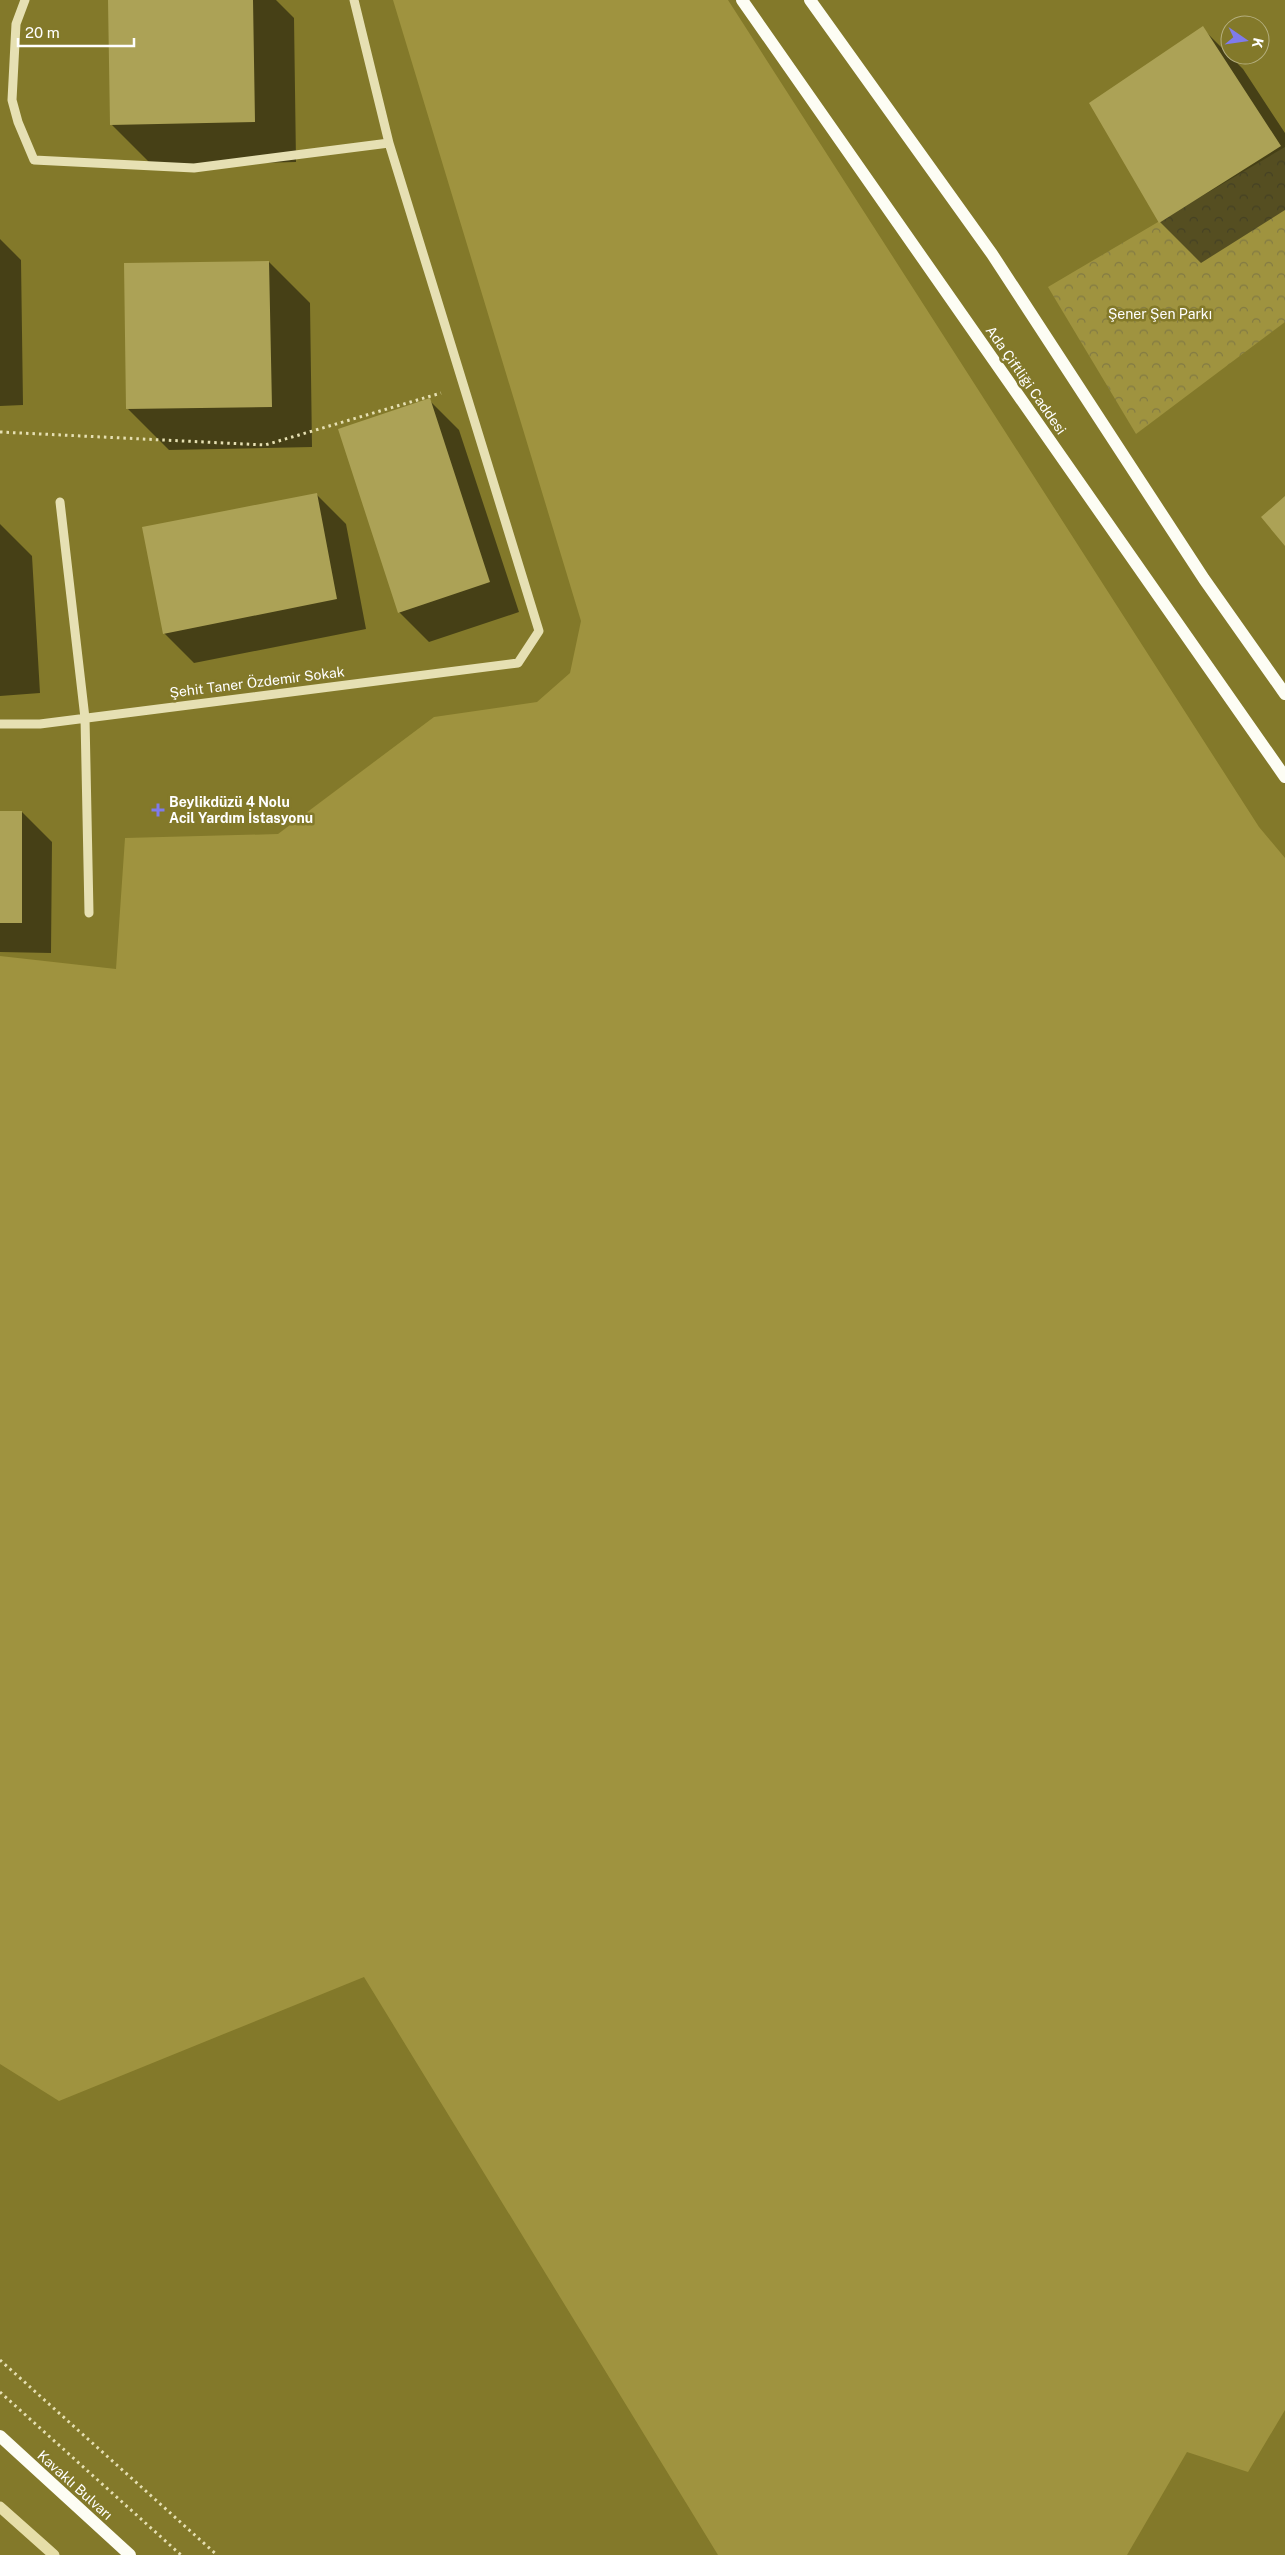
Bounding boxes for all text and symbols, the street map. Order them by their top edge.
scale bar [18,15,134,47]
north arrow [1220,15,1270,65]
text: 20 m [25,24,60,41]
text: K [1249,36,1267,50]
park label: Şener Şen Parkı [1108,306,1212,322]
street label: Ada Çiftliği Caddesi [983,323,1069,437]
street label: Şehit Taner Özdemir Sokak [168,661,346,701]
place label: Beylikdüzü 4 Nolu Acil Yardım İstasyonu [169,794,313,826]
marker: Beylikdüzü 4 Nolu Acil Yardım İstasyonu [151,803,165,817]
street label: Kavaklı Bulvarı [34,2447,116,2523]

